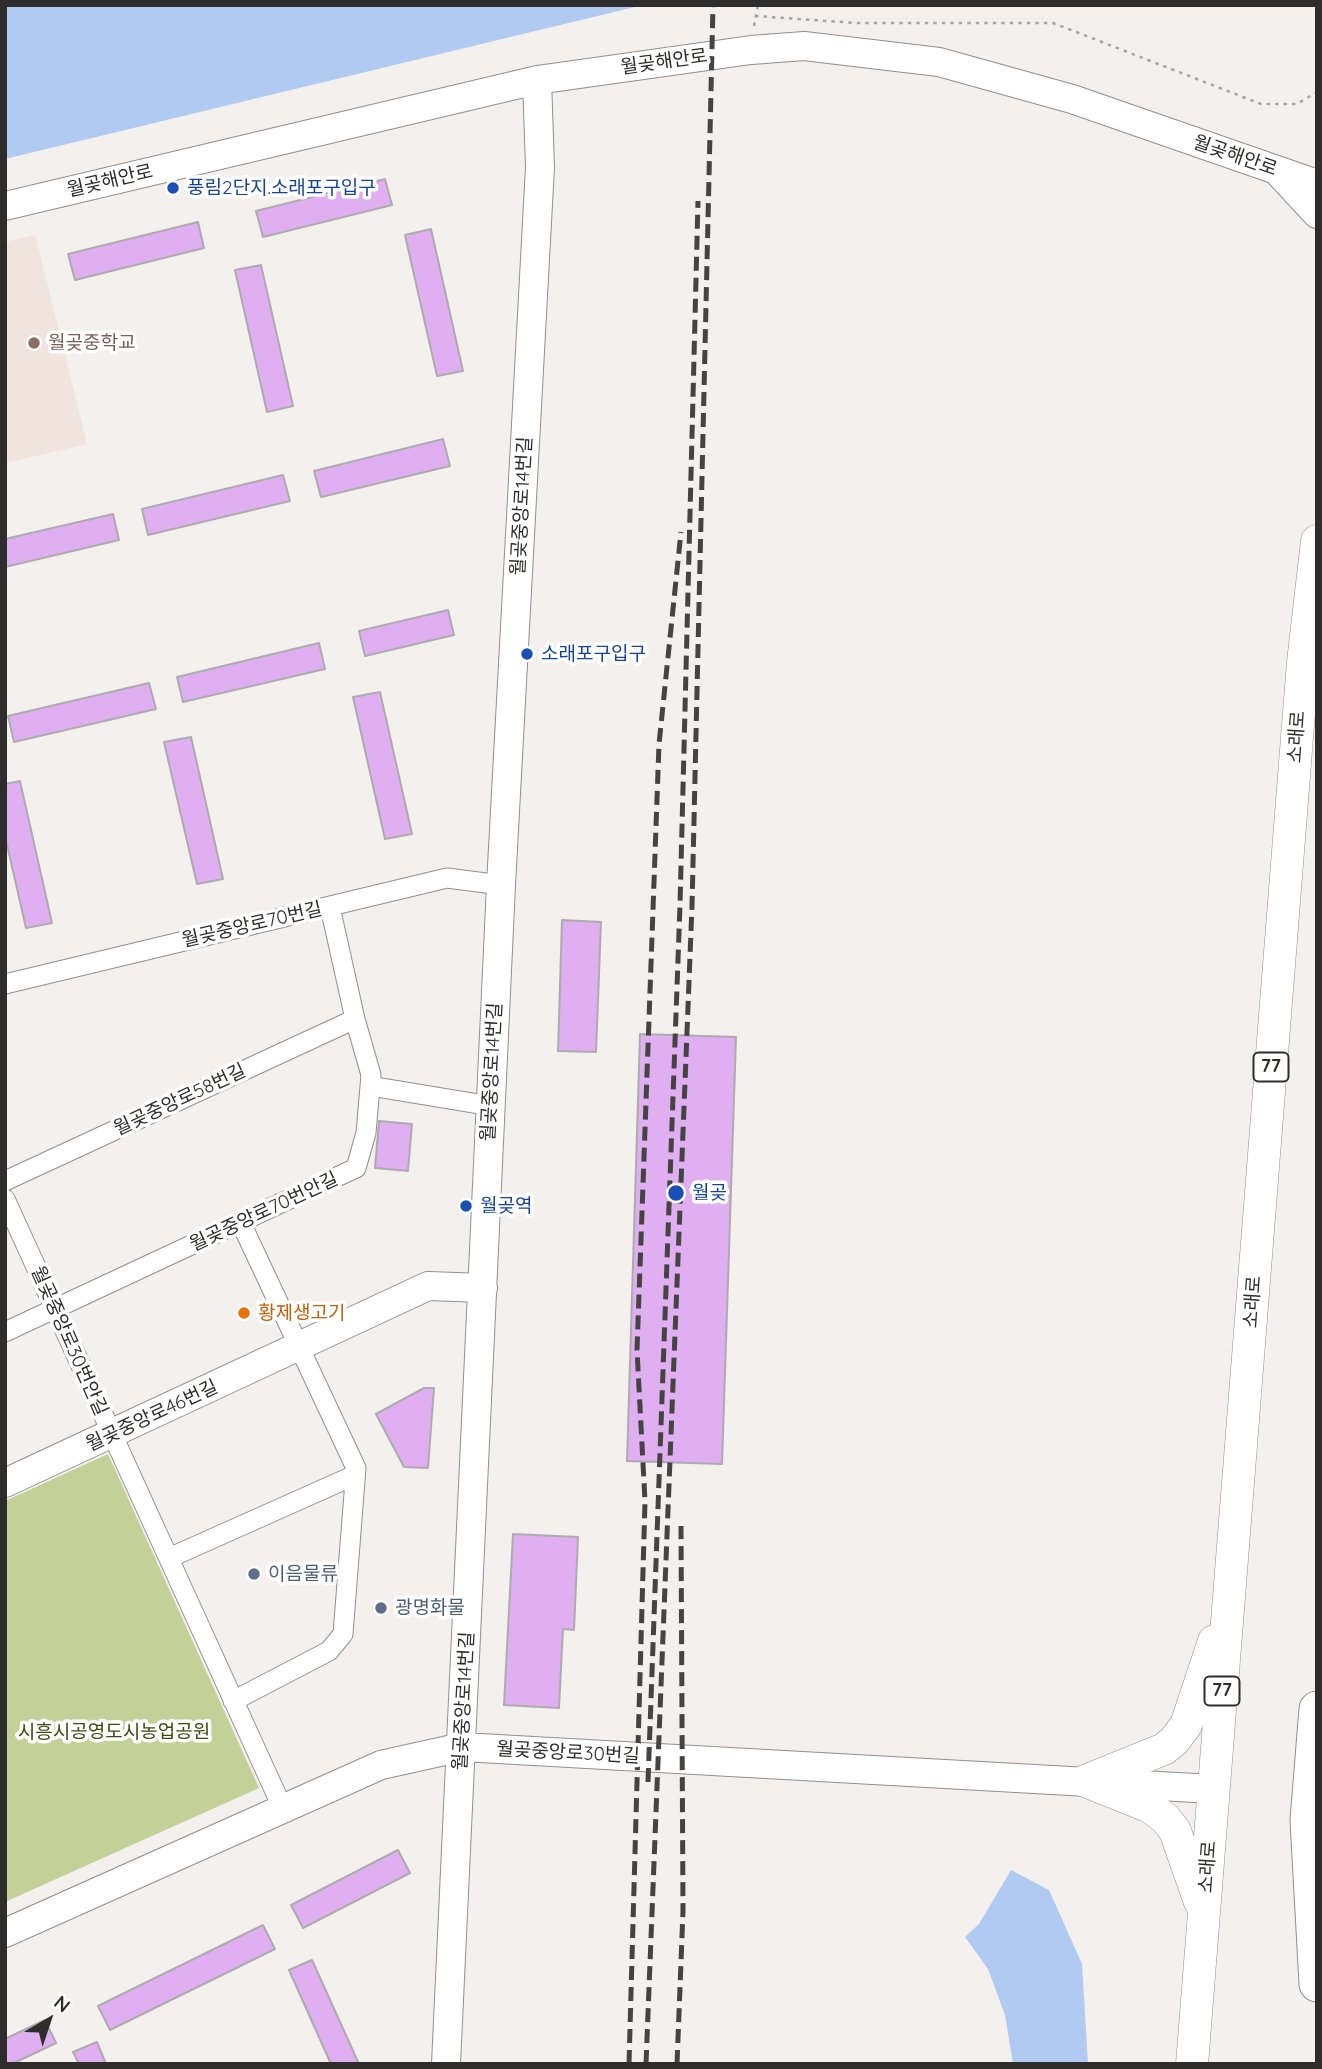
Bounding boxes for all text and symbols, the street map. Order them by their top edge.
street label: 월곶해안로 [619,45,709,79]
street label: 월곶해안로 [1190,131,1280,181]
street label: 월곶해안로 [65,160,155,202]
place label: 풍림2단지.소래포구입구 [187,177,376,199]
marker: 풍림2단지.소래포구입구 [165,180,181,196]
place label: 월곶중학교 [48,332,135,354]
marker: 월곶중학교 [26,335,42,351]
street label: 월곶중앙로14번길 [507,436,537,576]
place label: 소래포구입구 [541,643,646,665]
marker: 소래포구입구 [519,646,535,662]
street label: 소래로 [1284,710,1310,764]
street label: 월곶중앙로70번길 [180,898,324,952]
street label: 월곶중앙로14번길 [477,1002,507,1142]
road number: 77 [1254,1052,1288,1082]
street label: 월곶중앙로58번길 [110,1059,250,1141]
street label: 월곶중앙로70번안길 [186,1168,342,1256]
place label: 월곶 [692,1182,727,1204]
marker: 월곶 [666,1183,686,1203]
place label: 월곶역 [480,1195,532,1217]
marker: 월곶역 [458,1198,474,1214]
street label: 월곶중앙로30번안길 [26,1263,112,1419]
street label: 소래로 [1240,1275,1266,1329]
place label: 황제생고기 [258,1302,345,1324]
marker: 황제생고기 [236,1305,252,1321]
street label: 월곶중앙로46번길 [83,1376,221,1456]
place label: 이음물류 [268,1563,338,1585]
marker: 이음물류 [246,1566,262,1582]
place label: 광명화물 [395,1597,465,1619]
marker: 광명화물 [373,1600,389,1616]
street label: 월곶중앙로14번길 [449,1631,479,1771]
road number: 77 [1204,1676,1240,1706]
park label: 시흥시공영도시농업공원 [18,1721,210,1743]
street label: 월곶중앙로30번길 [496,1738,640,1768]
street label: 소래로 [1195,1840,1221,1894]
north arrow [14,1985,84,2055]
text: N [49,1990,75,2017]

